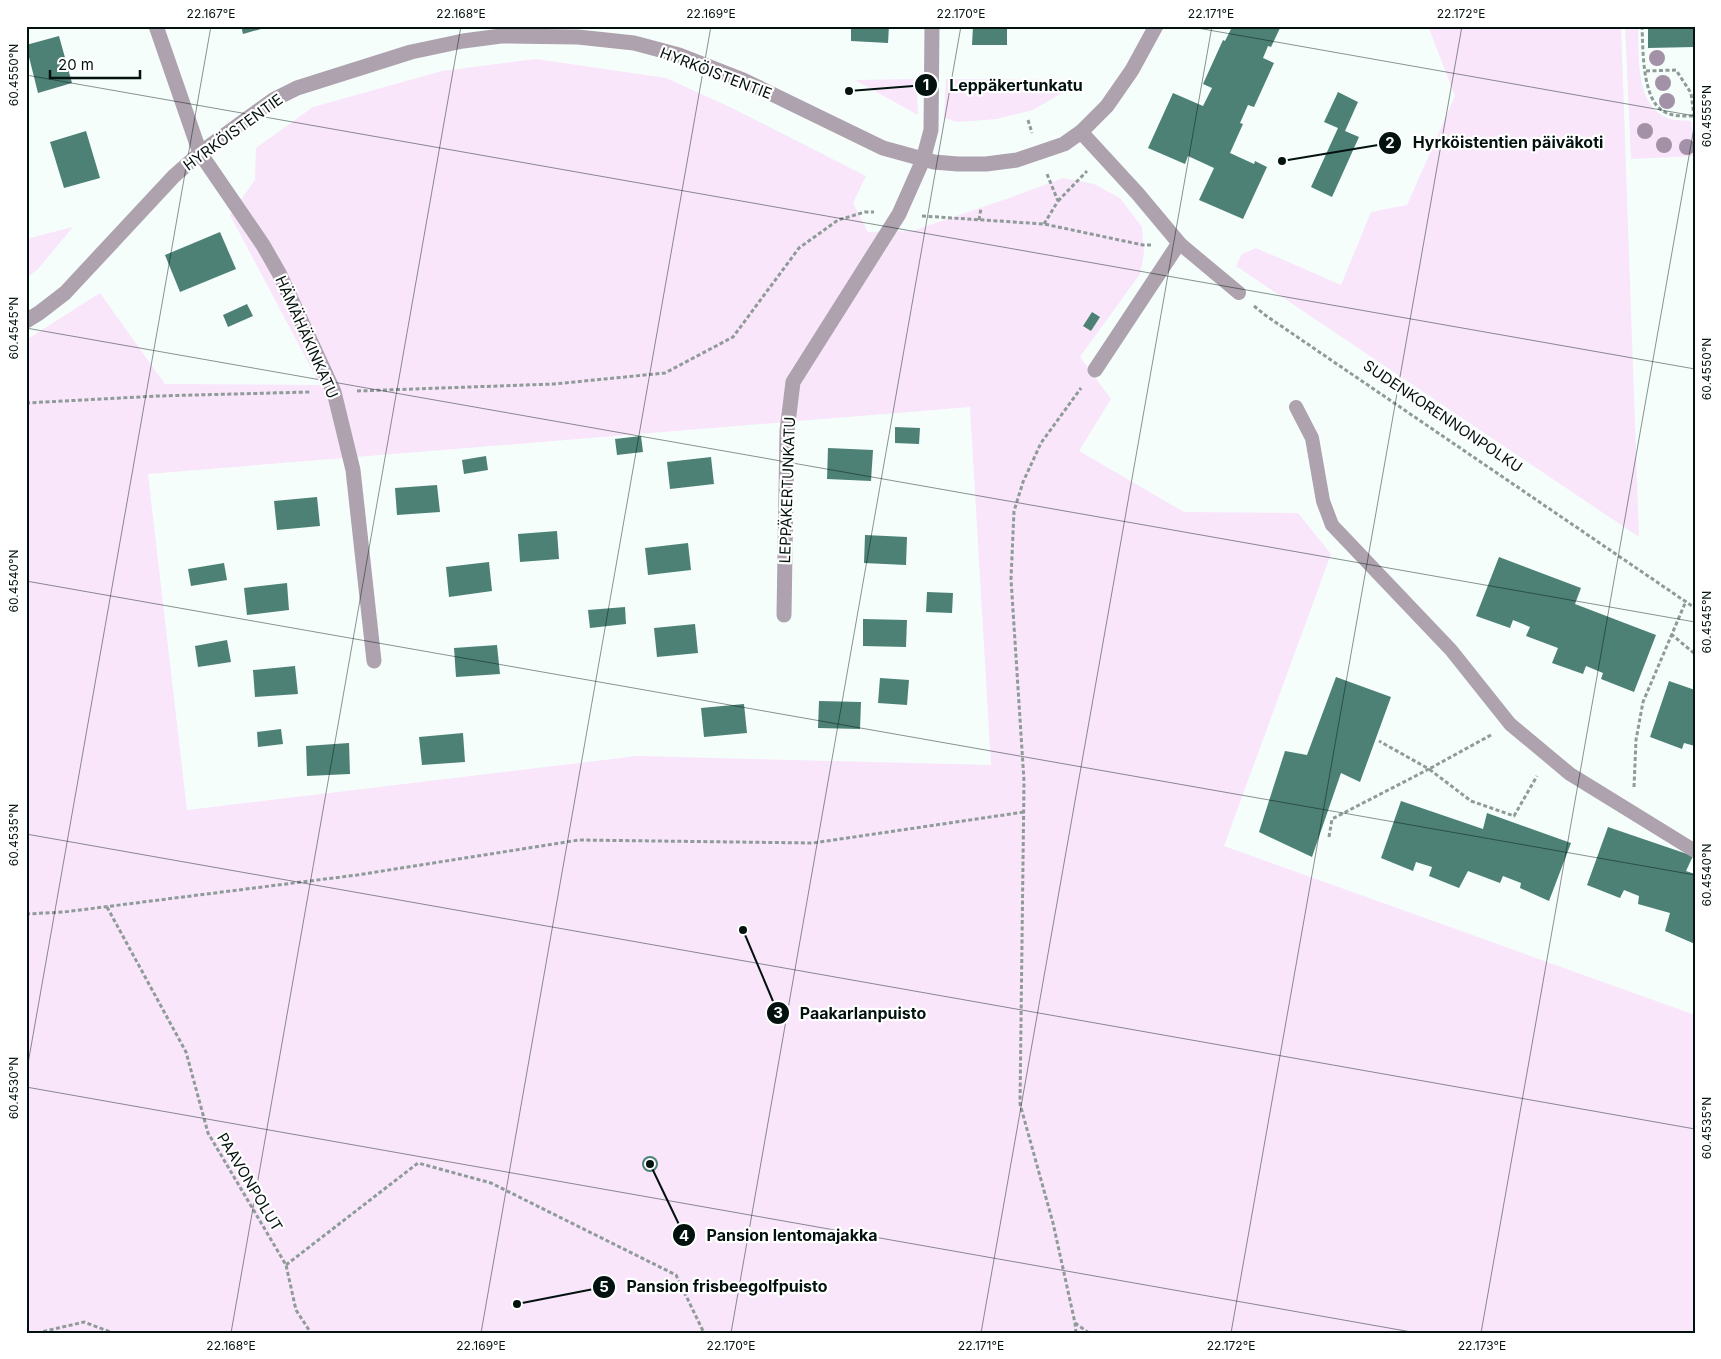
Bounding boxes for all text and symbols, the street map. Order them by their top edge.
text: 22.167°E [187,6,235,21]
text: 22.168°E [436,6,486,21]
text: 22.169°E [686,6,736,21]
text: 22.170°E [937,6,985,21]
text: 22.171°E [1188,6,1234,21]
text: 22.172°E [1437,6,1485,21]
street label: HYRKÖISTENTIE [657,43,775,103]
text: 60.4550°N [6,44,21,106]
scale bar [50,48,140,80]
text: 20 m [58,55,94,74]
callout: Leppäkertunkatu [914,70,1093,101]
text: 1 [923,75,929,94]
text: Leppäkertunkatu [949,75,1083,95]
text: 60.4555°N [1699,85,1714,147]
street label: HYRKÖISTENTIE [180,90,286,174]
callout: Hyrköistentien päiväkoti [1378,127,1614,158]
text: Hyrköistentien päiväkoti [1413,132,1603,152]
text: 2 [1385,133,1395,152]
street label: HÄMÄHÄKINKATU [271,273,343,401]
text: 60.4545°N [6,297,21,359]
text: 60.4550°N [1699,338,1714,400]
street label: SUDENKORENNONPOLKU [1360,356,1526,476]
street label: LEPPÄKERTUNKATU [775,416,799,564]
text: 60.4540°N [6,549,21,613]
text: 60.4545°N [1699,591,1714,653]
text: 60.4535°N [6,804,21,866]
text: 60.4540°N [1699,843,1714,907]
callout: Paakarlanpuisto [765,998,937,1029]
text: 3 [773,1003,783,1022]
text: Paakarlanpuisto [800,1003,926,1023]
text: 60.4530°N [6,1057,21,1119]
text: 60.4535°N [1699,1097,1714,1159]
street label: PAAVONPOLUT [213,1129,287,1235]
callout: Pansion lentomajakka [671,1220,887,1251]
text: Pansion lentomajakka [707,1225,877,1245]
text: 4 [679,1226,689,1245]
callout: Pansion frisbeegolfpuisto [591,1271,838,1302]
text: Pansion frisbeegolfpuisto [626,1276,828,1296]
text: 5 [599,1277,609,1296]
text: 22.168°E [206,1338,256,1353]
text: 22.169°E [456,1338,506,1353]
text: 22.170°E [707,1338,755,1353]
text: 22.171°E [958,1338,1004,1353]
text: 22.172°E [1207,1338,1255,1353]
text: 22.173°E [1458,1338,1506,1353]

